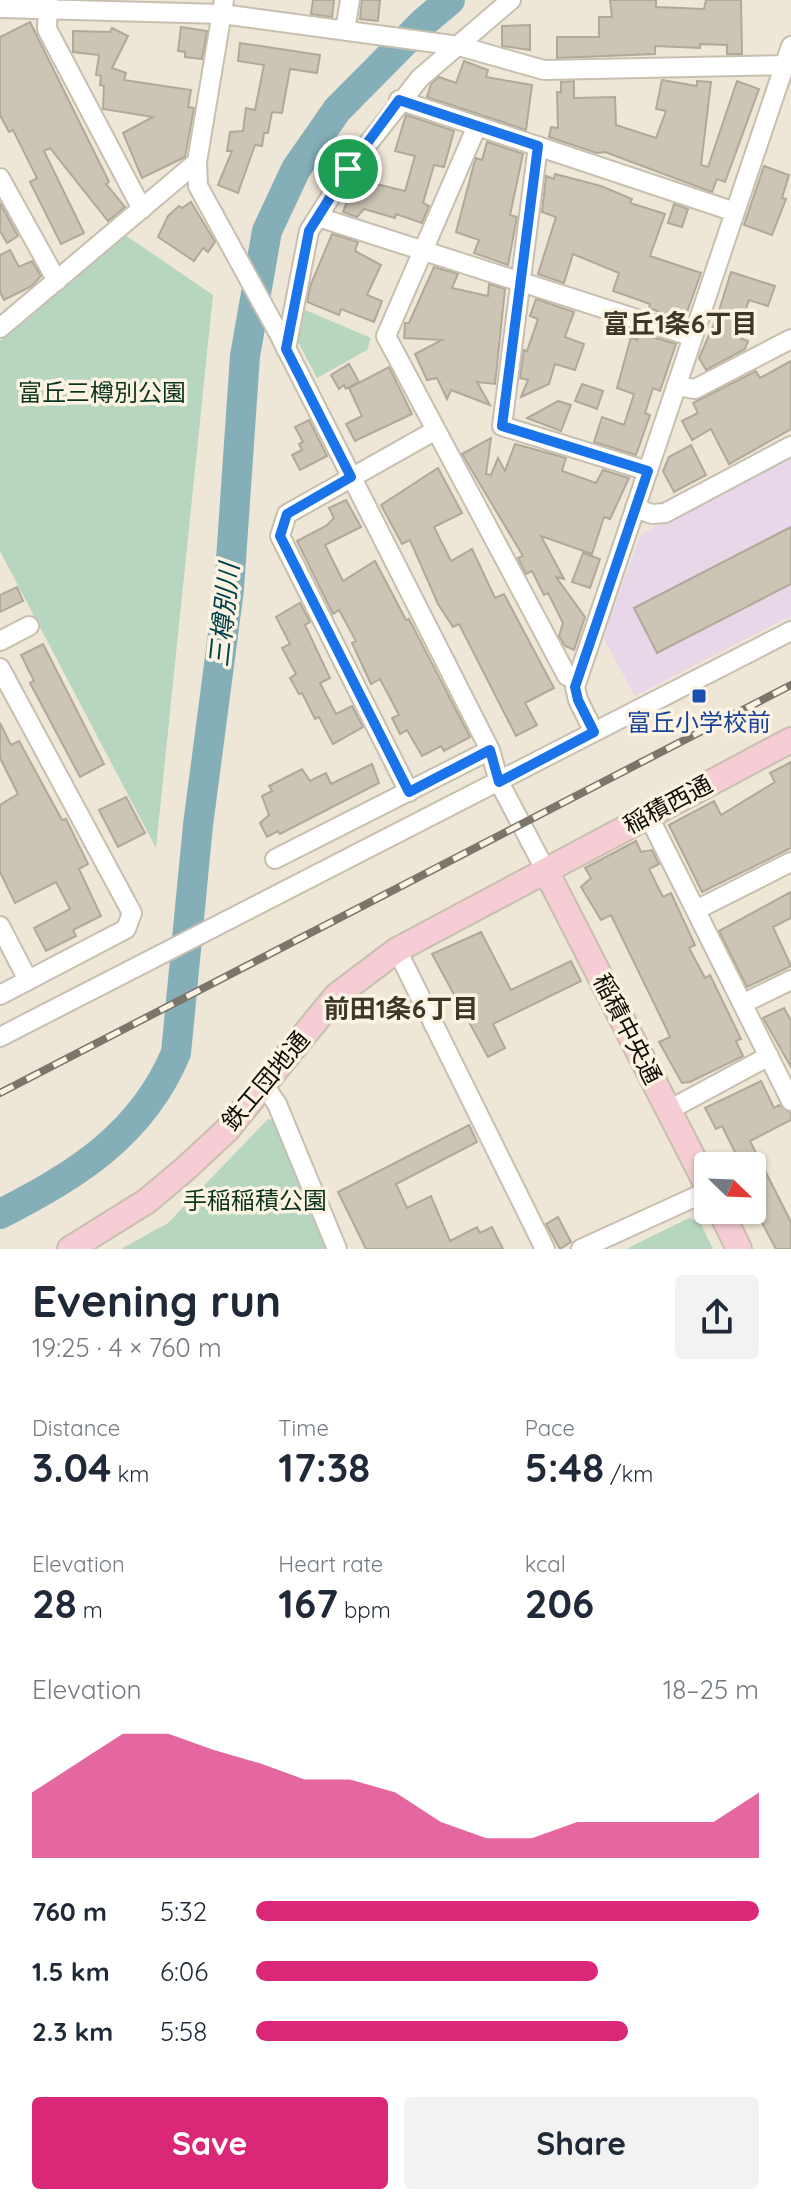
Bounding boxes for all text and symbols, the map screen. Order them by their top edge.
pin [314,135,382,203]
icon: arrive [326,147,370,191]
district label: 富丘1条6丁目 [603,307,757,340]
park label: 富丘三樽別公園 [18,377,186,407]
water label: 三樽別川 [202,559,246,668]
marker: 富丘小学校前 [690,687,708,705]
place label: 富丘小学校前 [627,707,771,737]
street label: 稲積西通 [618,768,717,840]
street label: 稲積中央通 [587,968,668,1089]
district label: 前田1条6丁目 [324,992,478,1025]
street label: 鉄工団地通 [215,1025,315,1136]
north arrow [694,1152,766,1224]
map controls [694,1152,766,1224]
park label: 手稲稲積公園 [183,1185,327,1215]
text: Evening run [32,1273,281,1328]
button: share [675,1275,759,1359]
text: 19:25 · 4 × 760 m [32,1331,222,1364]
text: Distance [32,1414,120,1442]
text: Time [278,1414,329,1442]
text: Pace [525,1414,575,1442]
text: 3.04 [32,1442,112,1492]
text: 17:38 [278,1442,370,1492]
text: 5:48 [525,1442,604,1492]
text: km [112,1460,149,1488]
text: /km [604,1460,653,1488]
text: Elevation [32,1550,125,1578]
text: Heart rate [278,1550,383,1578]
text: kcal [525,1550,566,1578]
text: 28 [32,1578,77,1628]
text: 167 [278,1578,338,1628]
text: 206 [525,1578,594,1628]
text: m [77,1596,103,1624]
text: bpm [338,1596,391,1624]
text: Elevation [32,1673,142,1706]
text: 18–25 m [663,1673,759,1706]
text: 760 m [32,1895,107,1928]
text: 5:32 [160,1895,207,1928]
text: 1.5 km [32,1955,110,1988]
text: 6:06 [160,1955,208,1988]
text: 2.3 km [32,2015,113,2048]
text: 5:58 [160,2015,207,2048]
button: Save [32,2097,388,2189]
button: Share [404,2097,759,2189]

